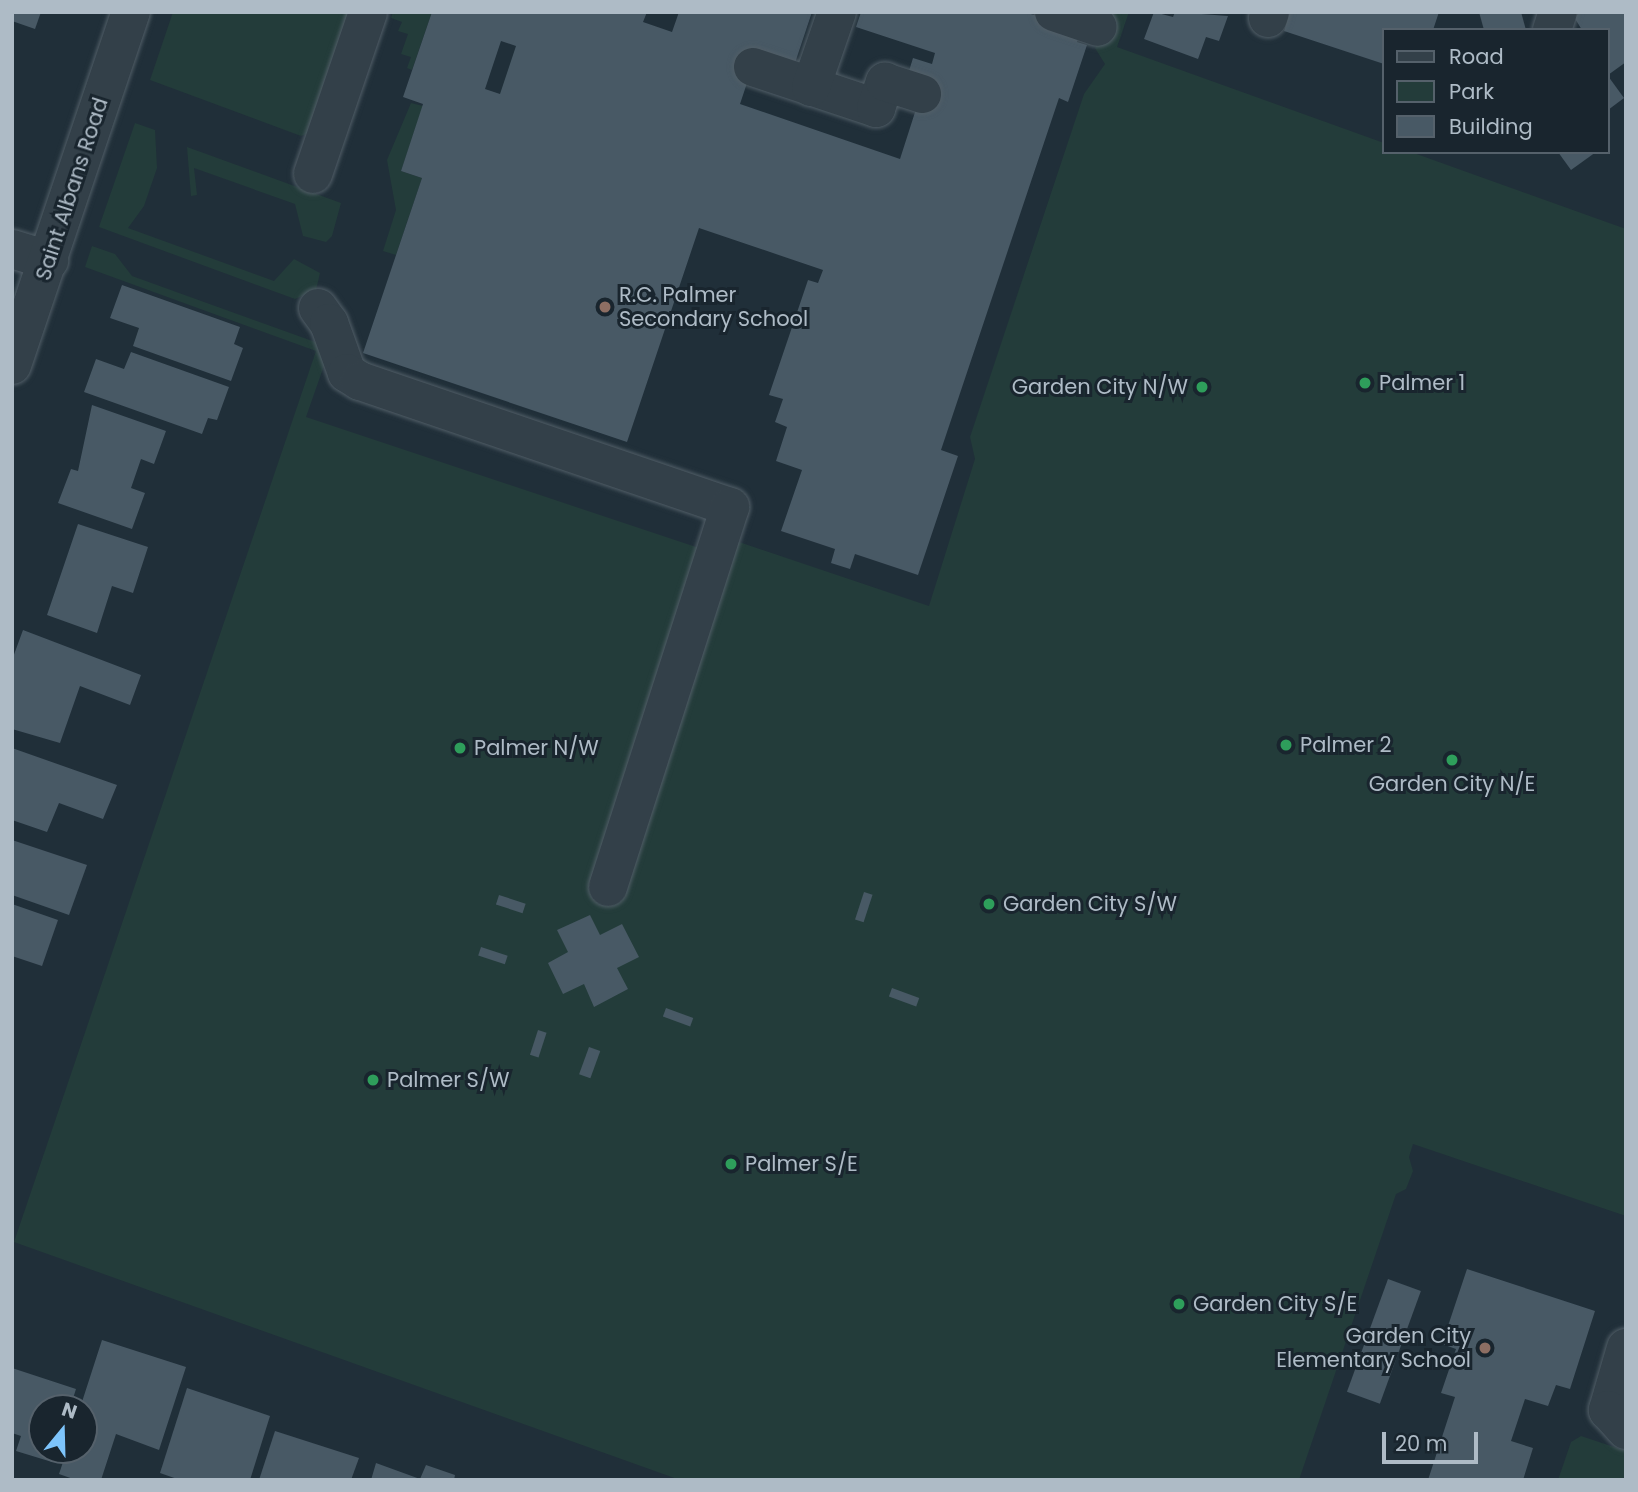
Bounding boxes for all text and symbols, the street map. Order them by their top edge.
legend [1382,28,1610,154]
text: Road [1449,42,1504,71]
text: Park [1449,77,1494,106]
street label: Saint Albans Road [31,94,113,284]
text: Building [1449,112,1533,141]
place label: R.C. Palmer Secondary School [619,282,808,332]
marker: R.C. Palmer Secondary School [597,299,613,315]
place label: Palmer 1 [1379,370,1465,396]
place label: Garden City N/W [1012,374,1188,400]
marker: Palmer 1 [1357,375,1373,391]
marker: Garden City N/W [1194,379,1210,395]
place label: Palmer 2 [1300,732,1392,758]
place label: Palmer N/W [474,735,599,761]
marker: Palmer 2 [1278,737,1294,753]
marker: Palmer N/W [452,740,468,756]
marker: Garden City N/E [1444,752,1460,768]
place label: Garden City N/E [1369,771,1535,797]
place label: Garden City S/W [1003,891,1177,917]
marker: Garden City S/W [981,896,997,912]
place label: Palmer S/W [387,1067,509,1093]
marker: Palmer S/W [365,1072,381,1088]
place label: Palmer S/E [745,1151,858,1177]
marker: Palmer S/E [723,1156,739,1172]
place label: Garden City S/E [1193,1291,1357,1317]
marker: Garden City S/E [1171,1296,1187,1312]
place label: Garden City Elementary School [1276,1323,1471,1373]
marker: Garden City Elementary School [1477,1340,1493,1356]
north arrow [28,1394,98,1464]
text: N [58,1395,80,1426]
scale bar [1386,1418,1482,1462]
text: 20 m [1395,1429,1448,1458]

